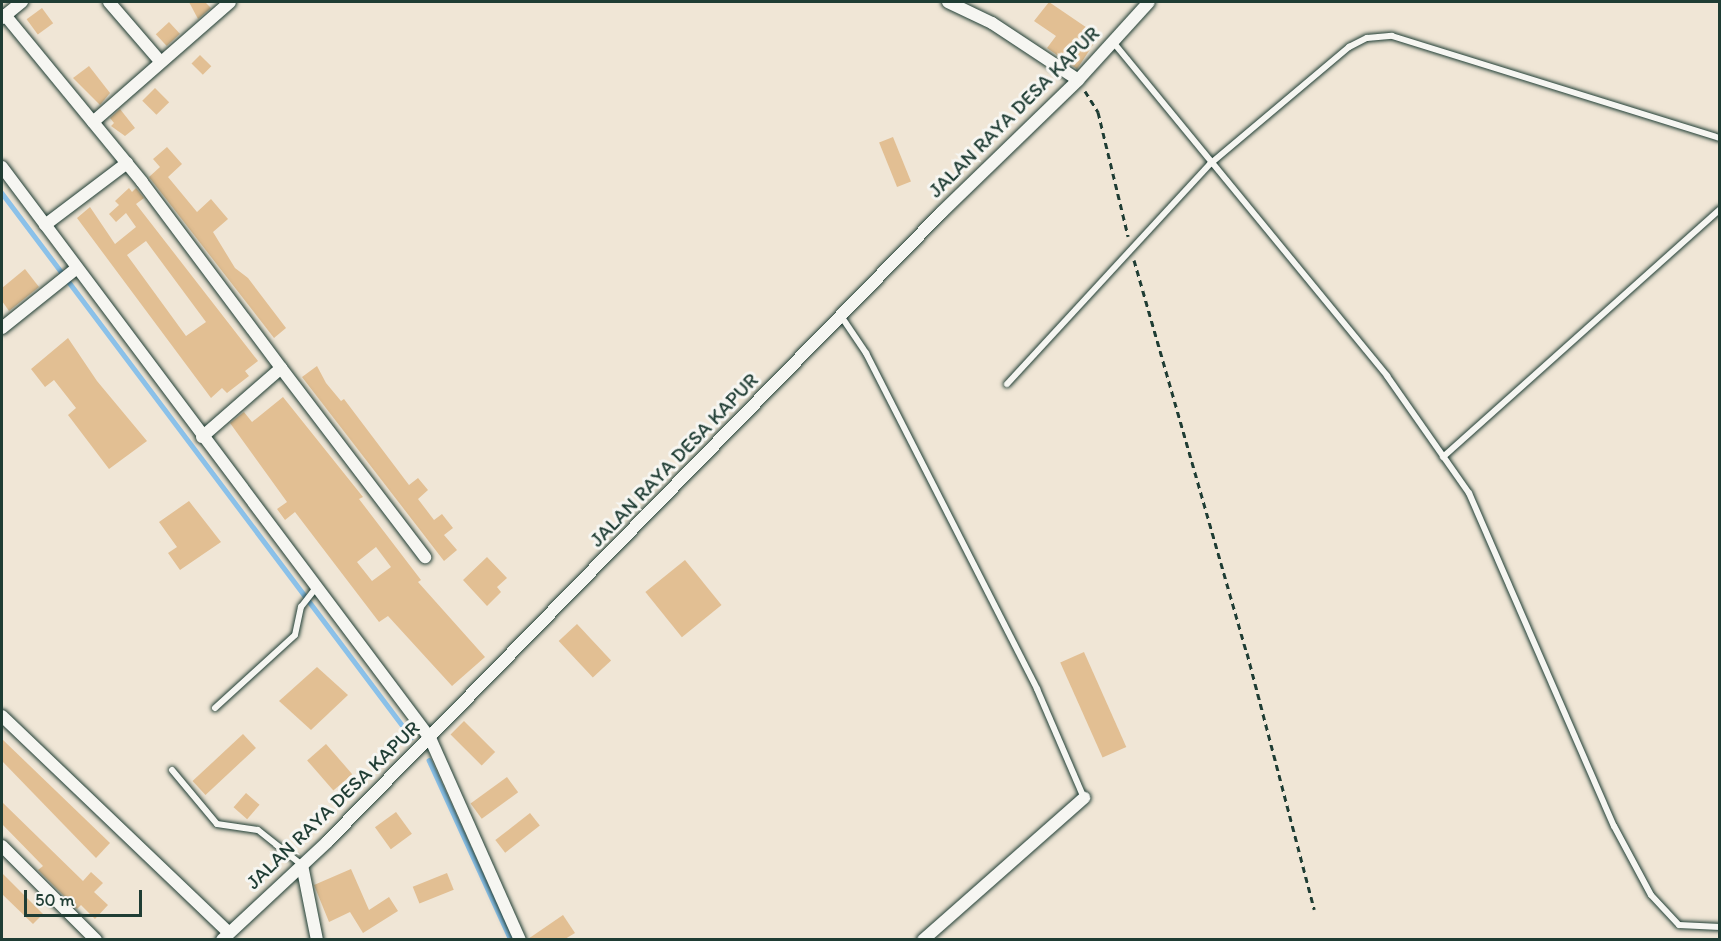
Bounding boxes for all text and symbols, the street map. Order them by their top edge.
street label: JALAN RAYA DESA KAPUR [923,21,1105,203]
street label: JALAN RAYA DESA KAPUR [585,368,763,552]
street label: JALAN RAYA DESA KAPUR [241,716,425,894]
scale bar [27,878,146,916]
text: 50 m [35,889,75,911]

